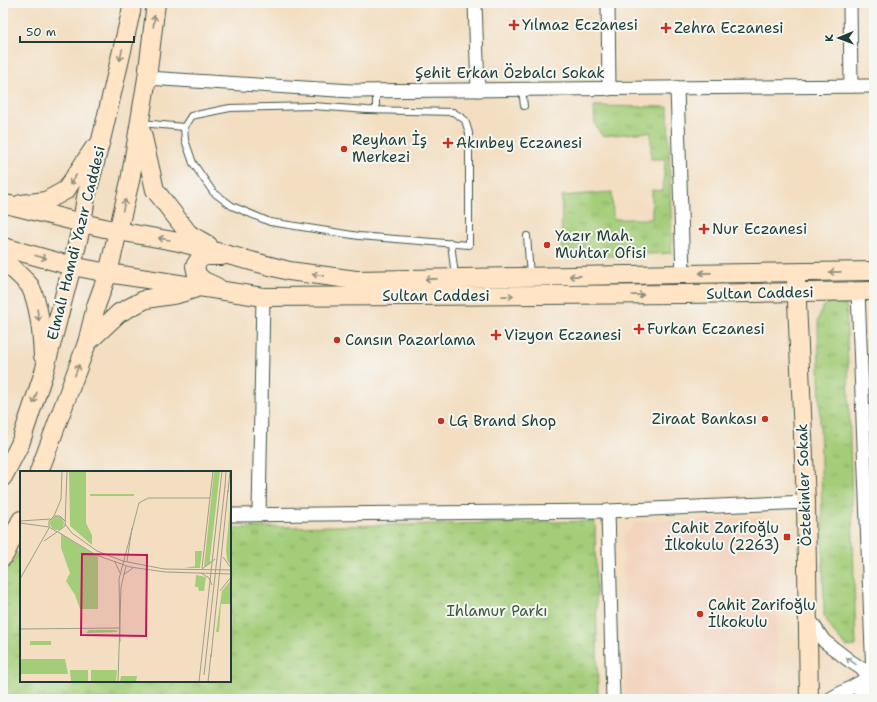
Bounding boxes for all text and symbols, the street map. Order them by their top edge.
one-way arrow [150,15,158,28]
place label: Yılmaz Eczanesi [522,15,638,35]
scale bar [20,18,134,44]
place label: Zehra Eczanesi [674,18,784,38]
north arrow [819,18,859,58]
marker: Yılmaz Eczanesi [509,20,519,30]
marker: Zehra Eczanesi [661,23,671,33]
text: 50 m [26,24,56,40]
text: K [822,34,837,42]
one-way arrow [116,48,124,61]
street label: Şehit Erkan Özbalcı Sokak [415,63,605,83]
place label: Reyhan İş Merkezi [352,130,427,167]
place label: Akınbey Eczanesi [456,133,582,153]
marker: Akınbey Eczanesi [443,138,453,148]
street label: Elmalı Hamdi Yazır Caddesi [42,144,110,342]
marker: Reyhan İş Merkezi [339,144,349,154]
one-way arrow [69,174,77,185]
one-way arrow [121,199,129,212]
place label: Nur Eczanesi [712,219,807,239]
marker: Nur Eczanesi [699,224,709,234]
place label: Yazır Mah. Muhtar Ofisi [555,226,646,263]
one-way arrow [158,235,171,243]
marker: Yazır Mah. Muhtar Ofisi [542,240,552,250]
one-way arrow [34,254,47,262]
one-way arrow [829,268,842,275]
one-way arrow [699,269,712,277]
one-way arrow [312,271,325,279]
one-way arrow [569,272,582,280]
one-way arrow [425,275,438,283]
street label: Sultan Caddesi [706,282,814,304]
street label: Sultan Caddesi [382,286,490,306]
one-way arrow [631,291,644,299]
one-way arrow [501,292,514,300]
one-way arrow [34,308,42,321]
place label: Furkan Eczanesi [647,319,765,339]
marker: Furkan Eczanesi [634,324,644,334]
place label: Vizyon Eczanesi [504,325,622,345]
place label: Cansın Pazarlama [345,330,476,350]
marker: Vizyon Eczanesi [491,330,501,340]
marker: Cansın Pazarlama [332,335,342,345]
one-way arrow [73,364,81,376]
one-way arrow [31,391,38,404]
place label: Ziraat Bankası [652,409,757,429]
place label: LG Brand Shop [449,411,556,431]
marker: Ziraat Bankası [760,414,770,424]
marker: LG Brand Shop [436,416,446,426]
street label: Öztekinler Sokak [792,423,816,547]
inset map [20,471,231,682]
place label: Cahit Zarifoğlu İlkokulu (2263) [665,518,779,555]
marker: Cahit Zarifoğlu İlkokulu (2263) [782,532,792,542]
place label: Cahit Zarifoğlu İlkokulu [708,595,816,632]
park label: Ihlamur Parkı [447,601,547,621]
marker: Cahit Zarifoğlu İlkokulu [695,609,705,619]
one-way arrow [846,657,857,665]

